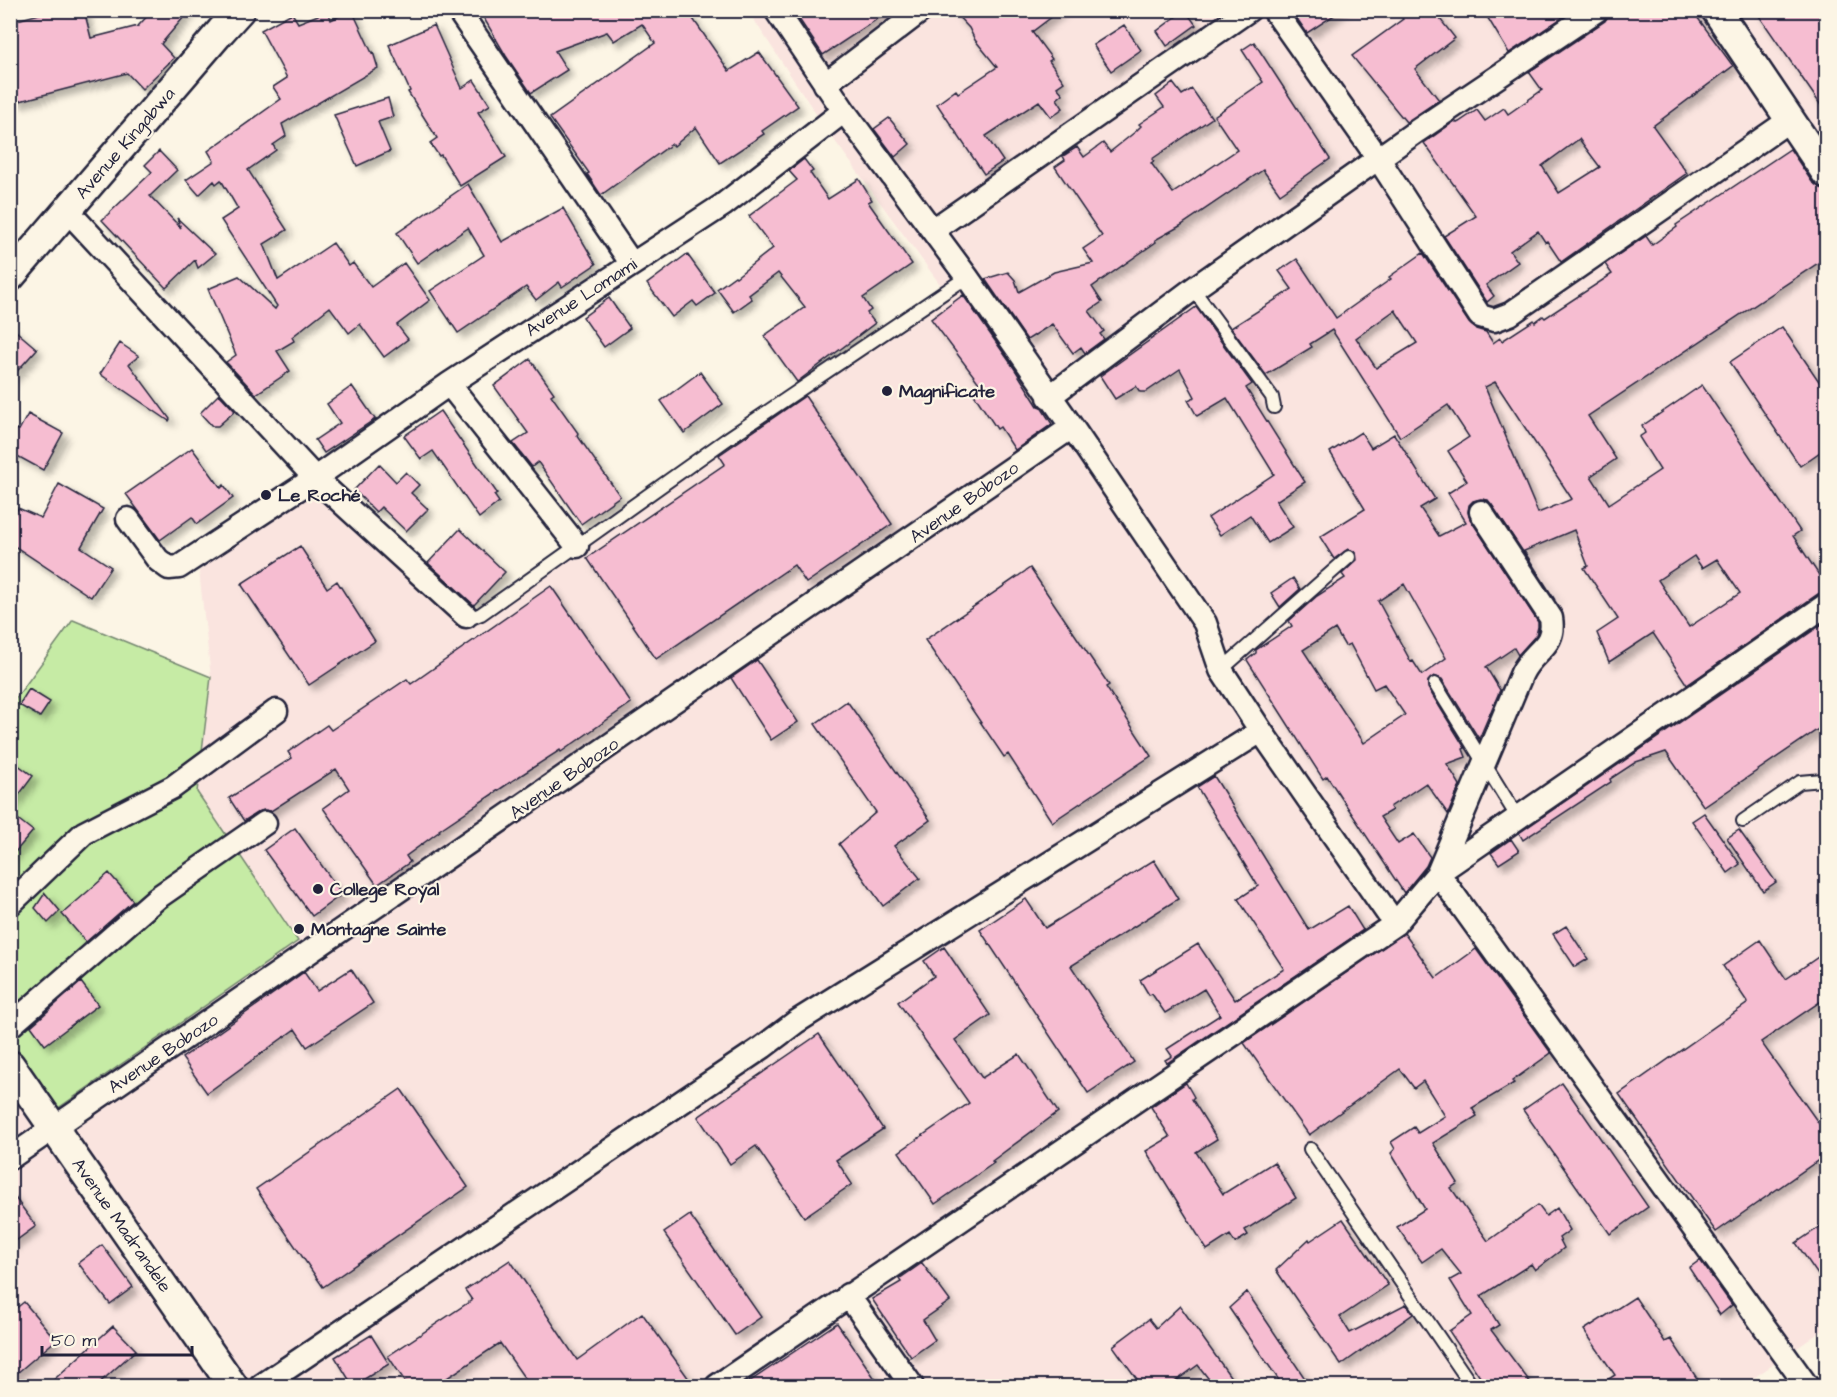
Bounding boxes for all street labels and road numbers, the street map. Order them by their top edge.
street label: Avenue Kingabwa [70,82,182,205]
street label: Avenue Lomami [521,252,642,343]
street label: Avenue Bobozo [905,455,1024,549]
street label: Avenue Bobozo [505,731,624,825]
street label: Avenue Bobozo [103,1007,223,1100]
street label: Avenue Madrandele [66,1153,177,1298]

